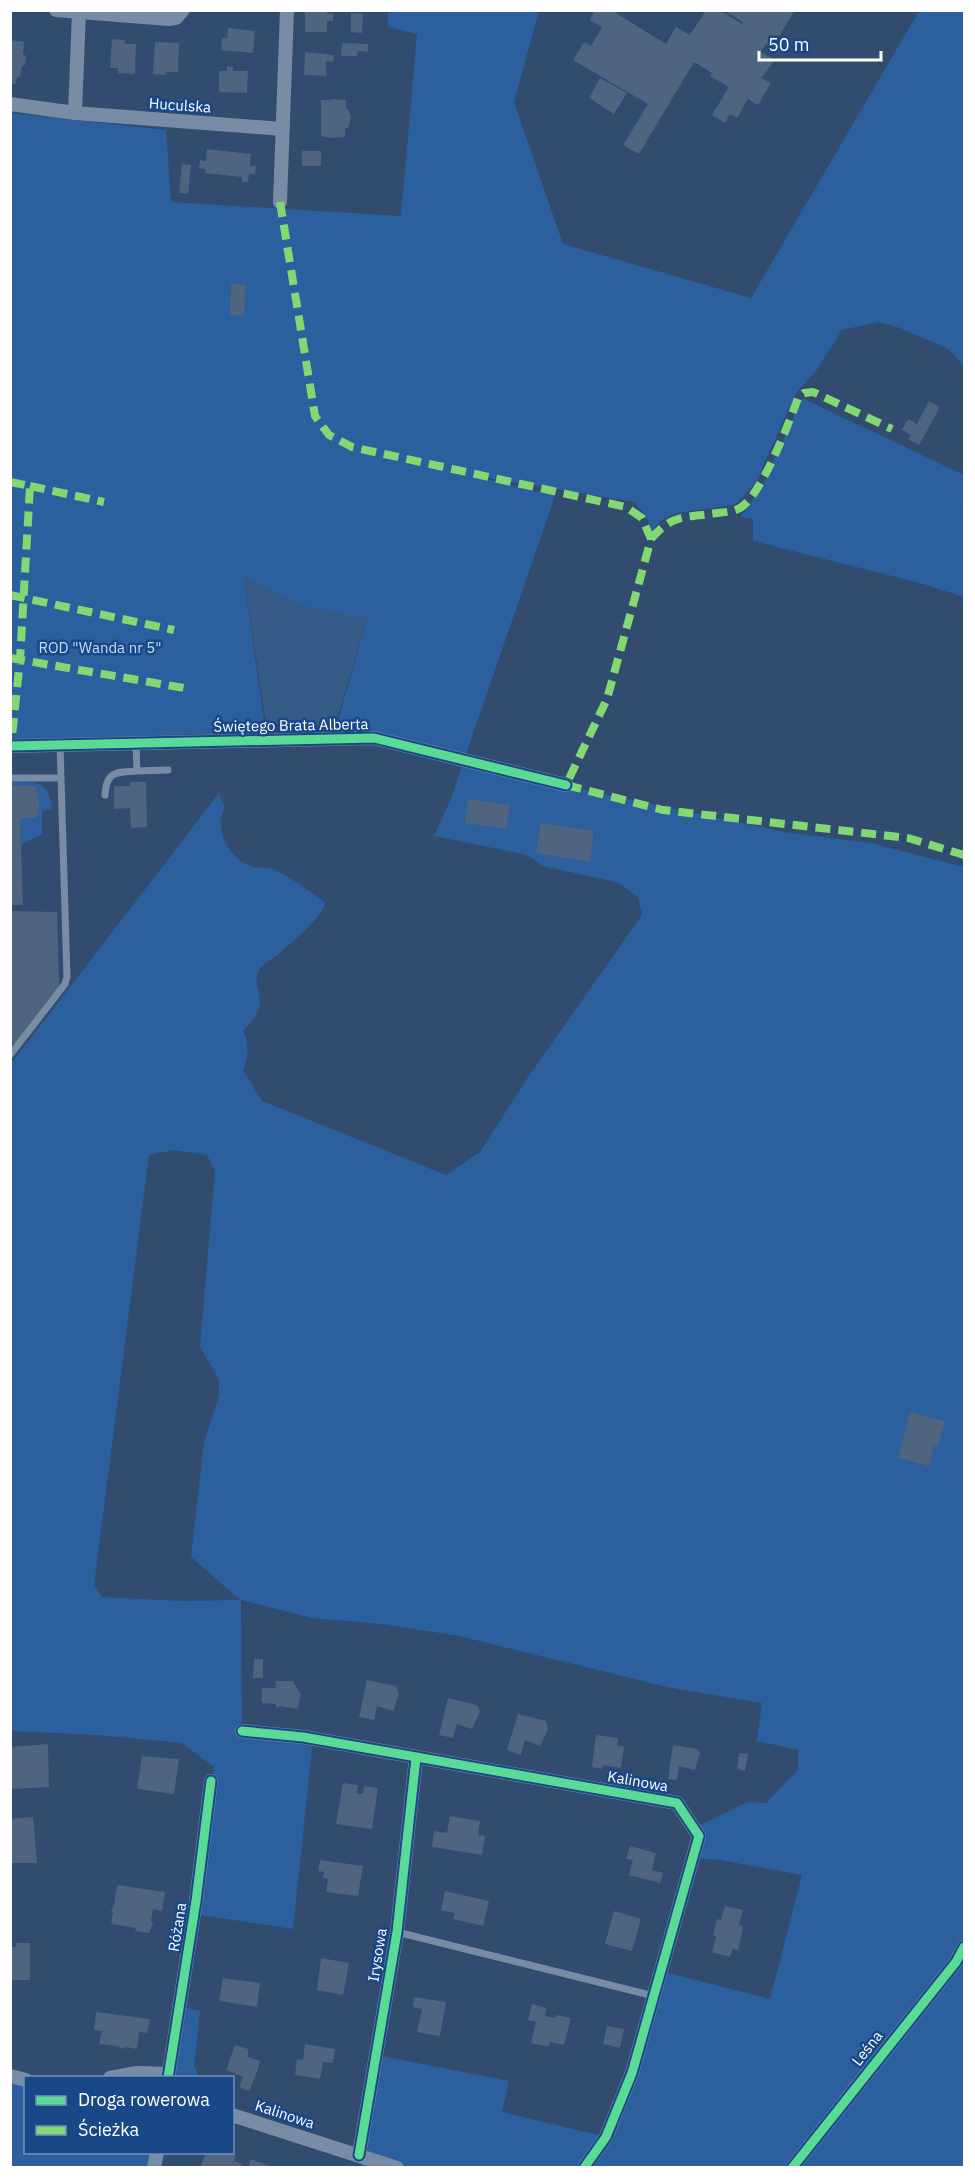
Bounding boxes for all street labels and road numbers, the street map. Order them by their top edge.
street label: Huculska [148,93,212,117]
street label: Świętego Brata Alberta [213,714,369,736]
street label: Kalinowa [606,1766,670,1796]
street label: Różana [164,1901,190,1953]
street label: Irysowa [363,1927,391,1983]
street label: Leśna [847,2027,887,2069]
street label: Kalinowa [253,2095,317,2133]

